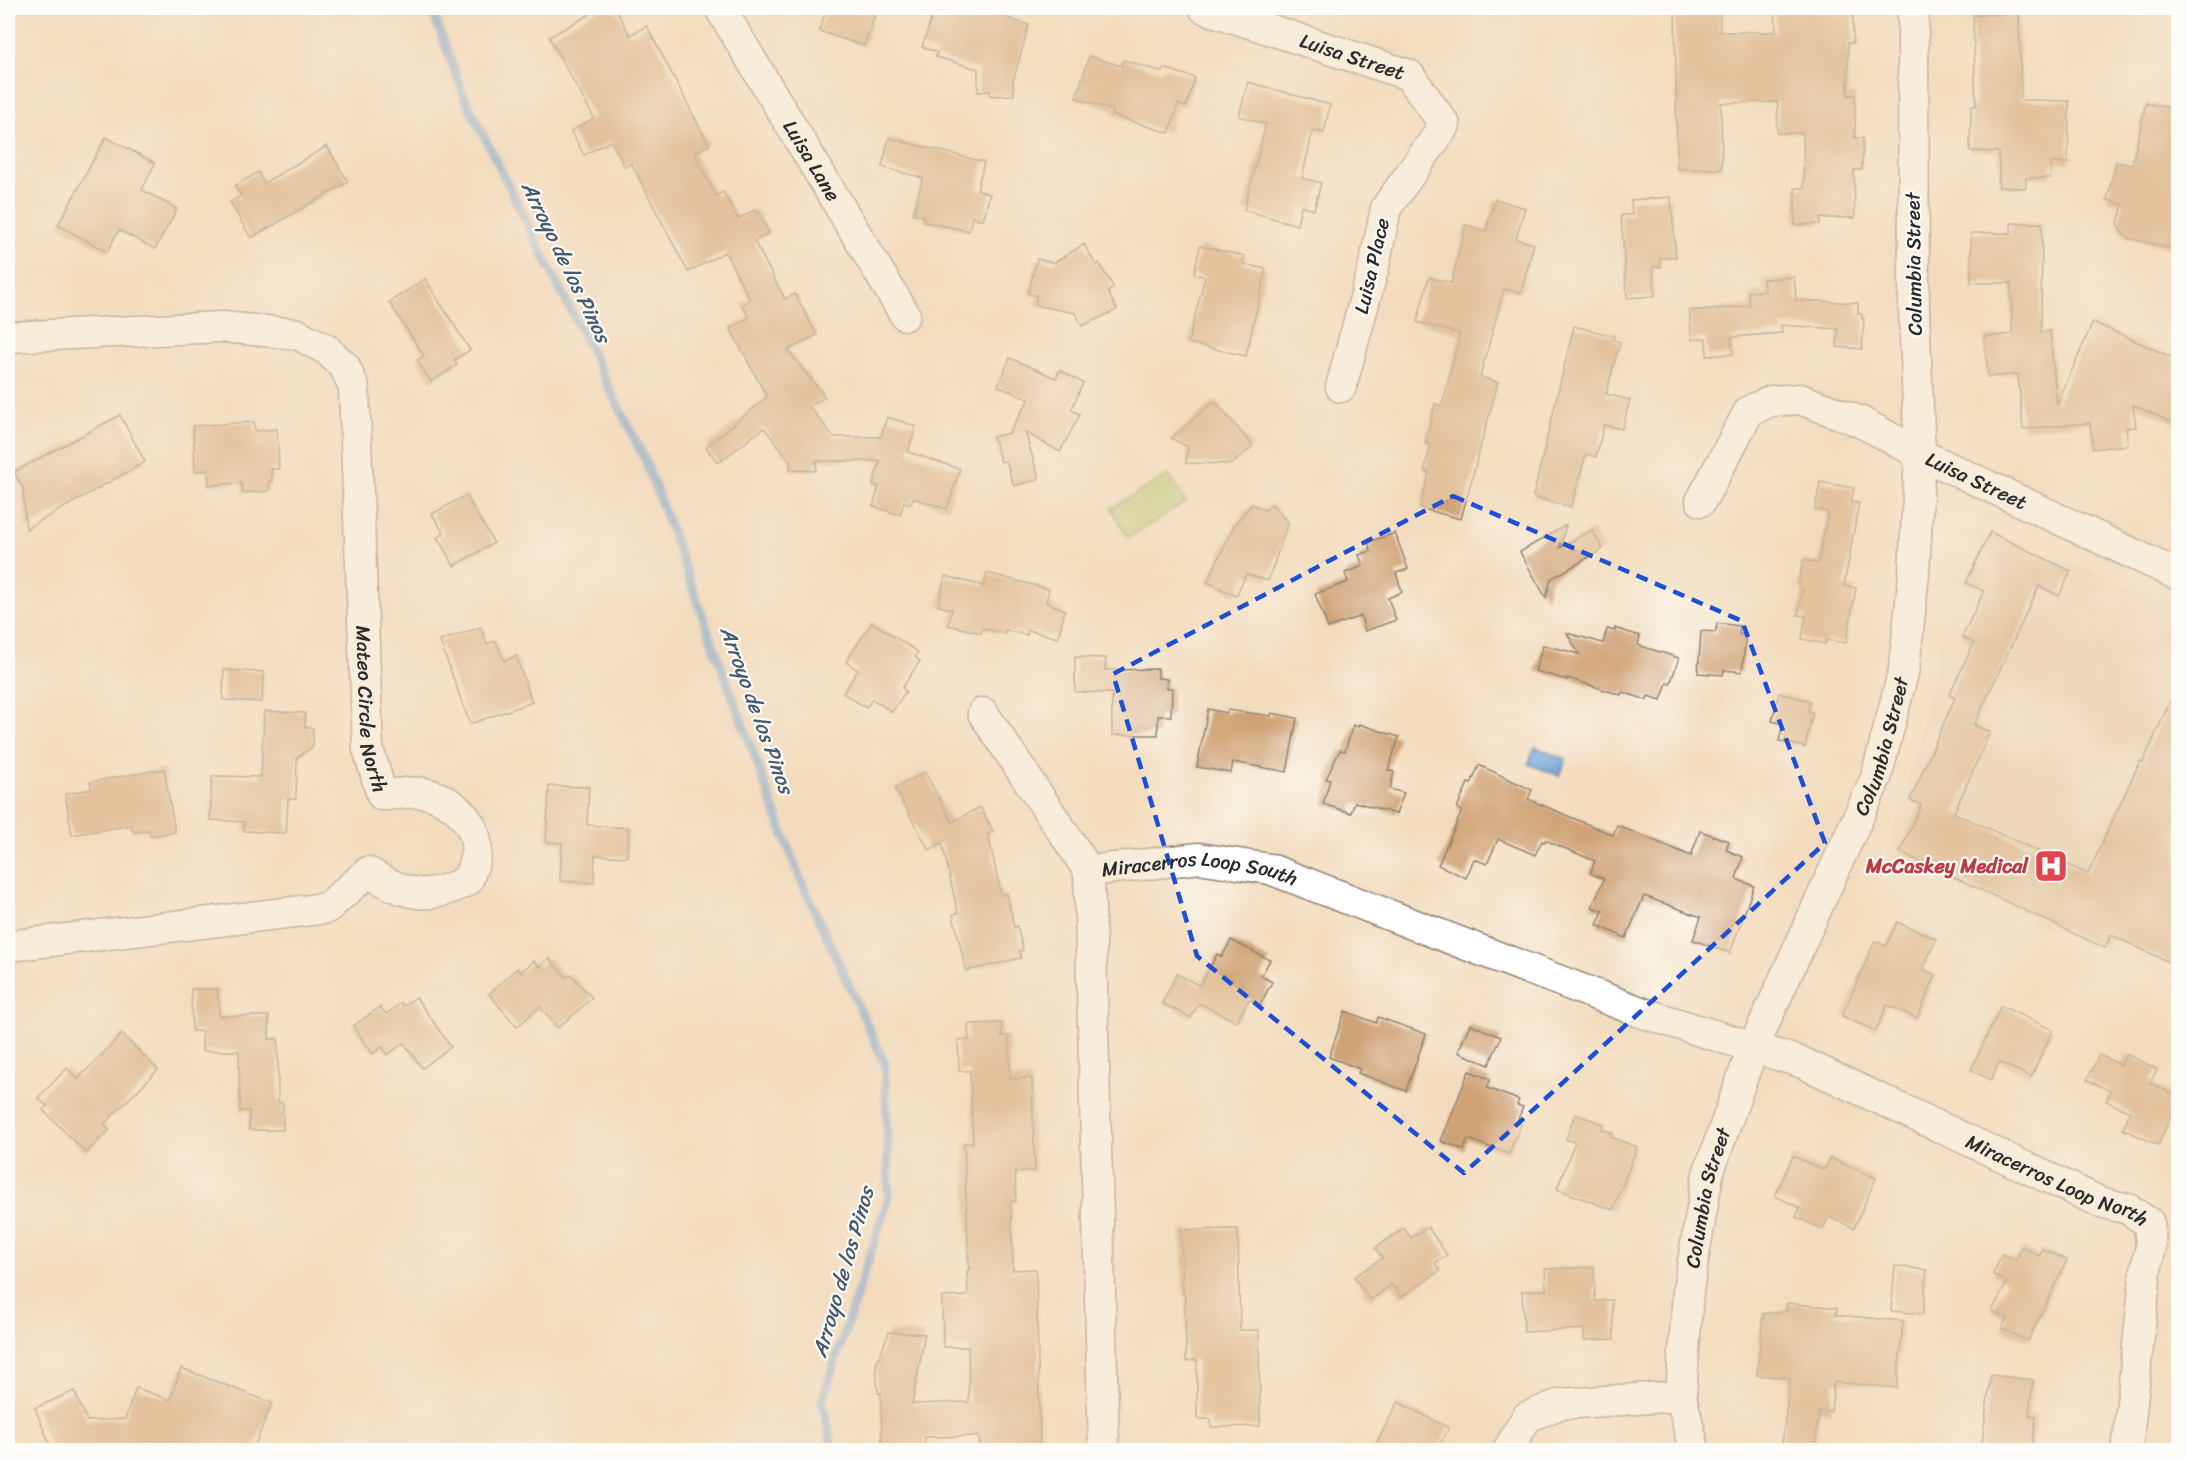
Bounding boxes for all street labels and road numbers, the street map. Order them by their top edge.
street label: Luisa Street [1295,23,1410,90]
street label: Luisa Lane [774,113,850,208]
street label: Columbia Street [1895,191,1933,336]
street label: Luisa Place [1344,214,1400,318]
street label: Luisa Street [1920,442,2033,520]
street label: Mateo Circle North [346,625,398,797]
street label: Columbia Street [1844,672,1919,821]
street label: Miracerros Loop South [1100,840,1303,896]
street label: Columbia Street [1675,1122,1741,1271]
street label: Miracerros Loop North [1960,1124,2156,1236]

